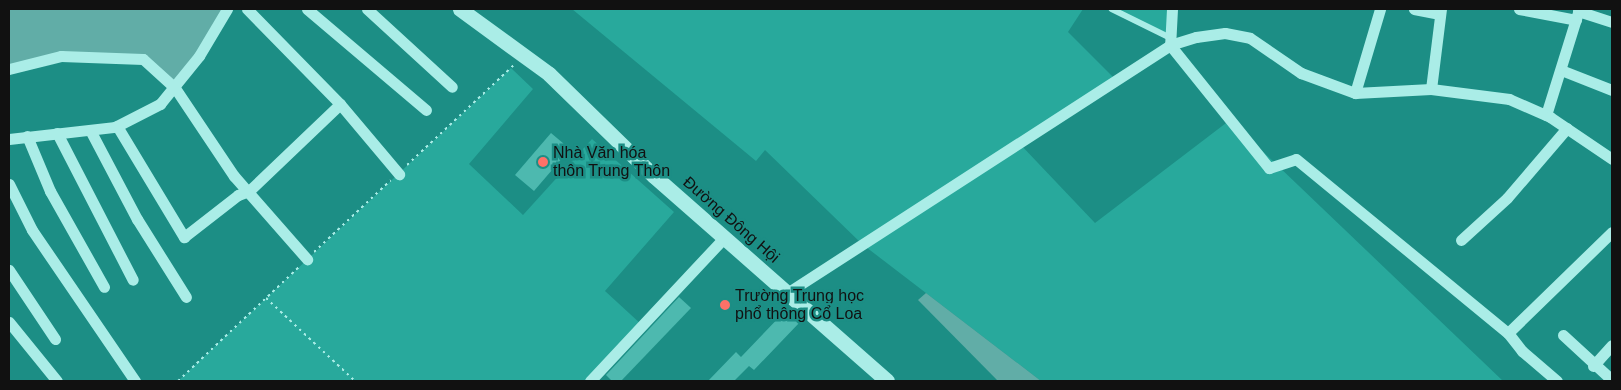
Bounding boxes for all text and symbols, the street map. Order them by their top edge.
place label: Nhà Văn hóa thôn Trung Thôn [553,143,671,181]
marker: Nhà Văn hóa thôn Trung Thôn [537,156,549,168]
street label: Đường Đông Hội [679,173,783,267]
place label: Trường Trung học phổ thông Cổ Loa [735,286,864,324]
marker: Trường Trung học phổ thông Cổ Loa [719,299,731,311]

